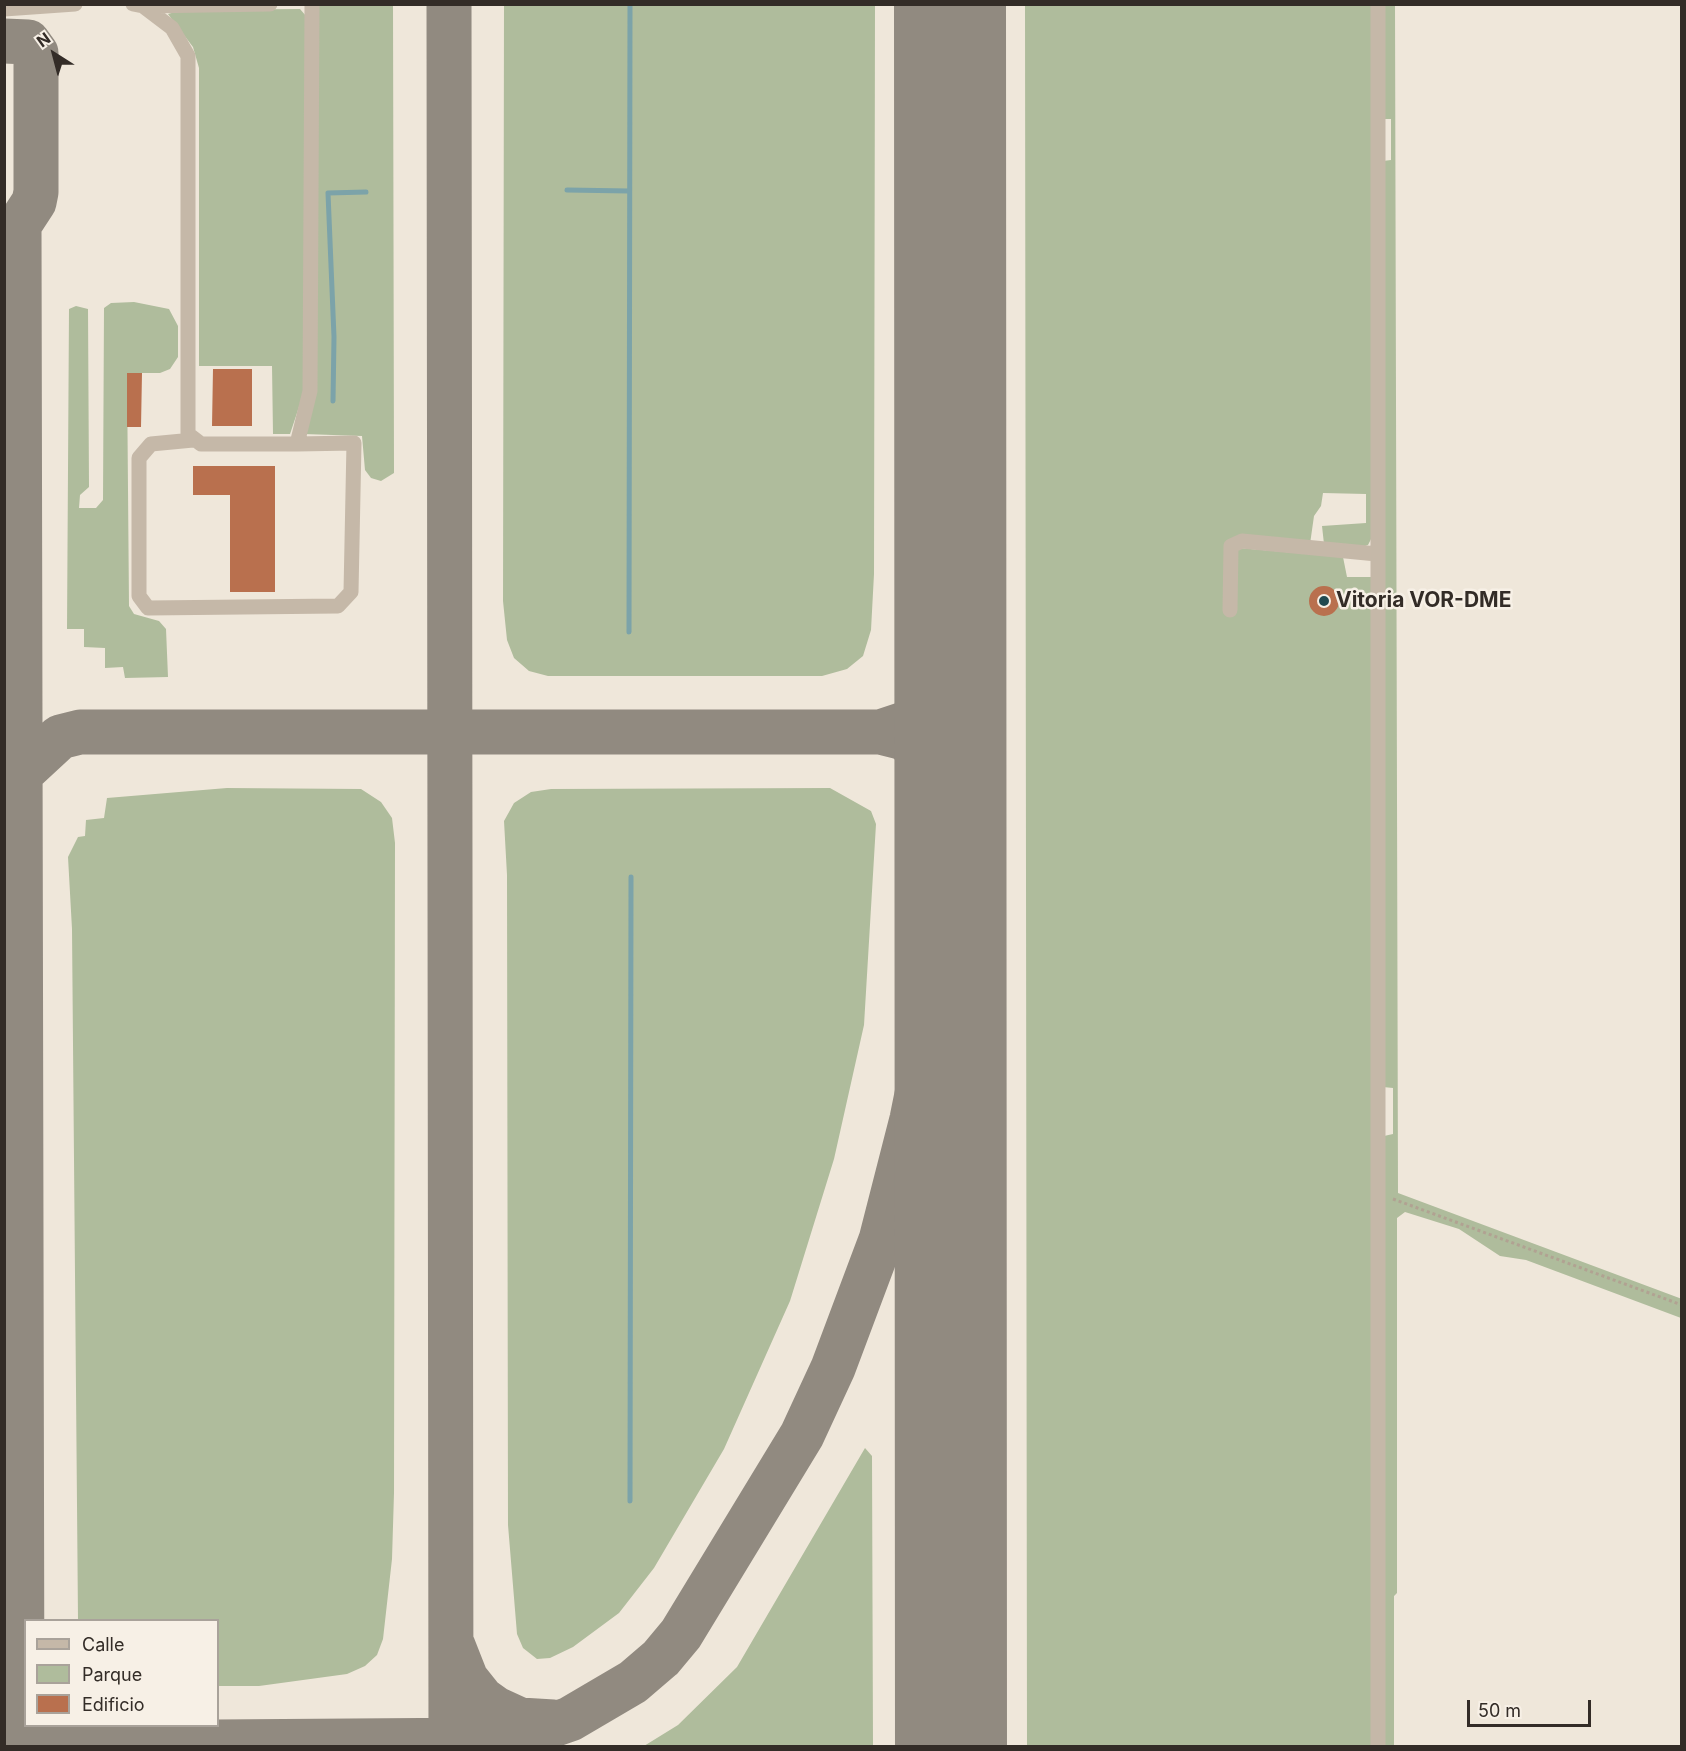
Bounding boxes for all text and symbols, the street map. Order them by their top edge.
north arrow [24,24,84,84]
text: N [33,28,54,51]
place label: Vitoria VOR-DME [1336,588,1511,614]
marker: Vitoria VOR-DME [1317,594,1331,608]
legend [24,1619,219,1727]
text: Calle [82,1634,124,1655]
text: Parque [82,1664,142,1685]
scale bar [1470,1688,1594,1726]
text: Edificio [82,1694,145,1715]
text: 50 m [1478,1700,1521,1721]

